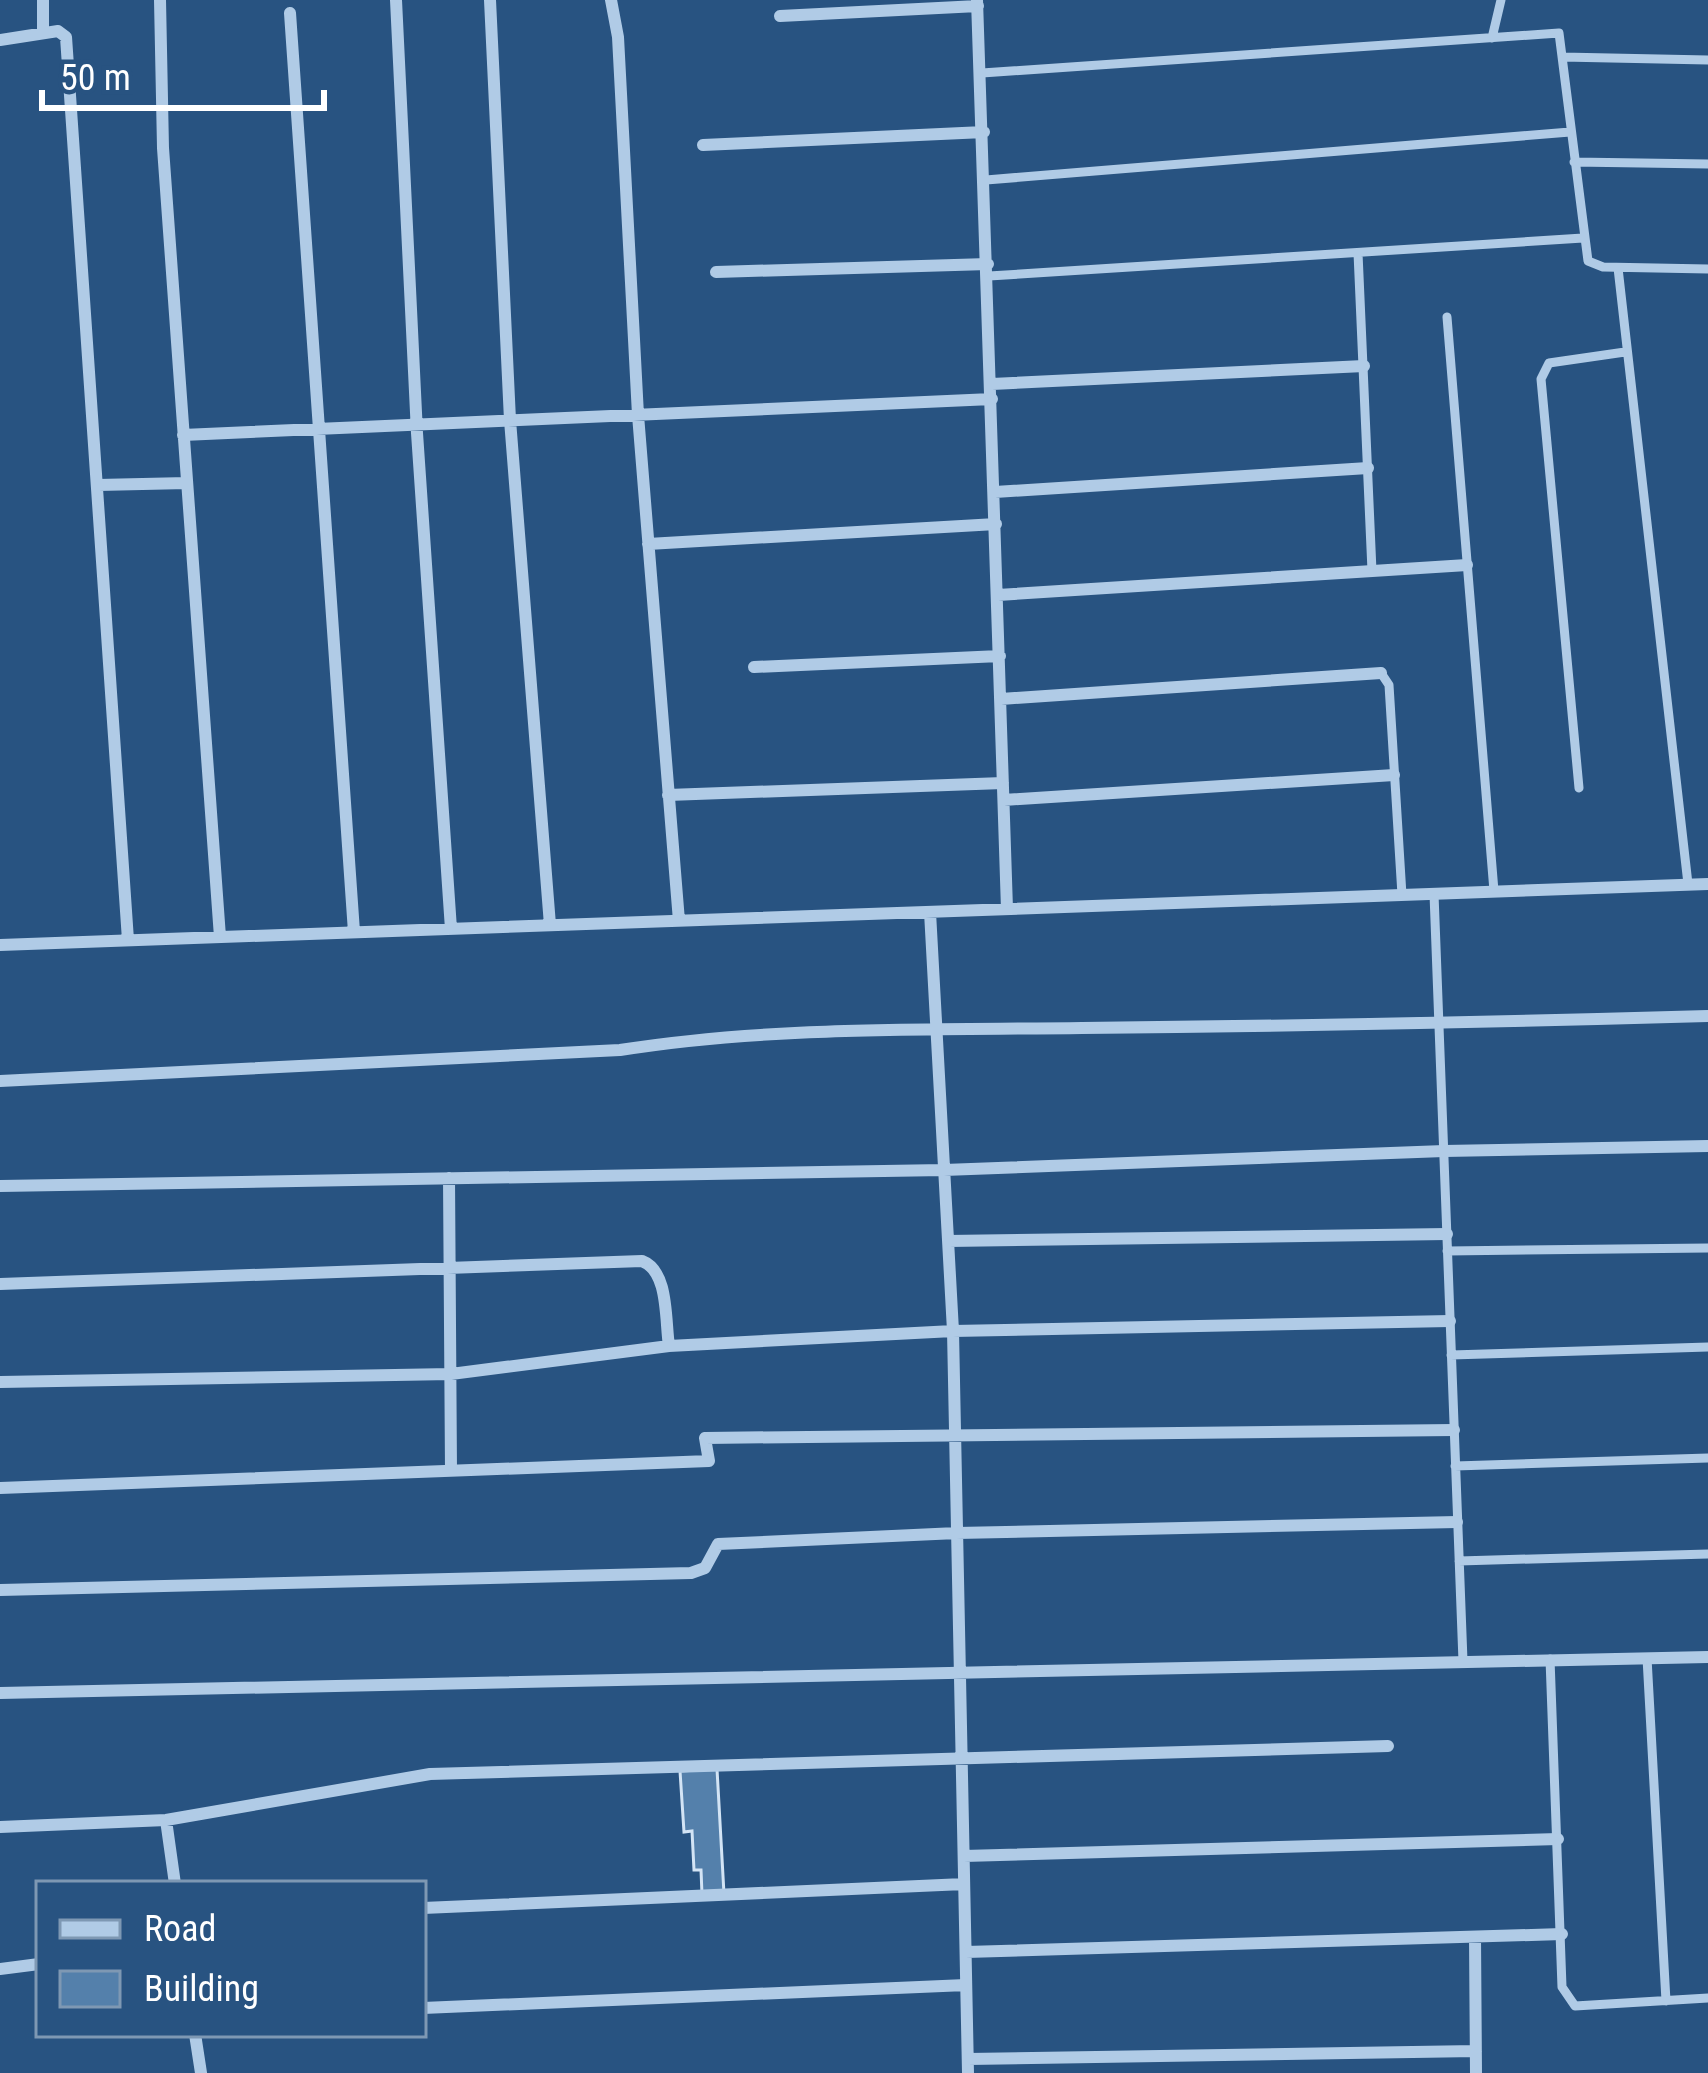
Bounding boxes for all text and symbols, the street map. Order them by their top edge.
scale bar [42,36,324,110]
text: 50 m [60,57,131,99]
legend [36,1881,426,2037]
text: Road [144,1908,216,1950]
text: Building [144,1968,259,2010]

